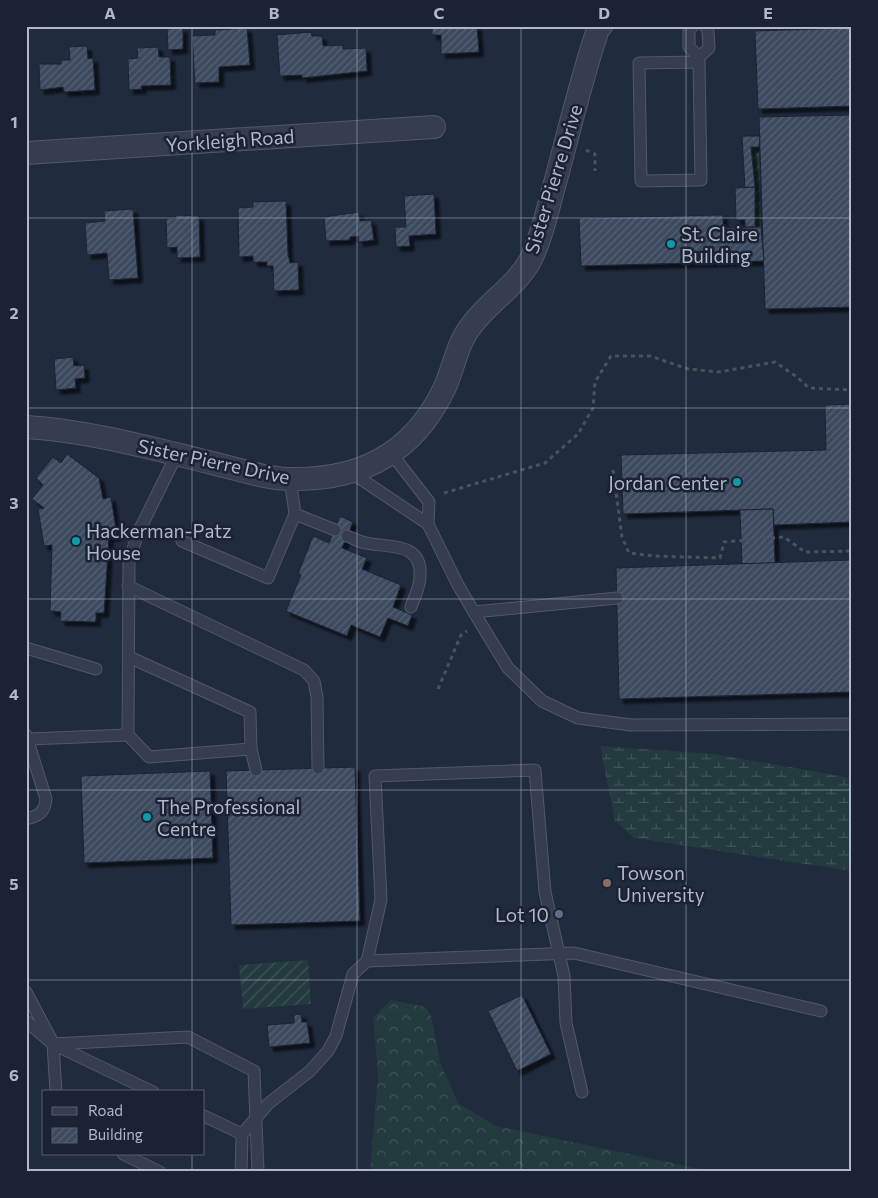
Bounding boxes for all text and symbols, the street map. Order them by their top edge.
text: A [104,3,116,22]
text: B [269,3,280,22]
text: C [434,3,445,22]
text: D [598,3,610,22]
text: E [763,3,773,22]
street label: Sister Pierre Drive [519,102,587,256]
text: 1 [10,112,18,131]
street label: Yorkleigh Road [165,124,295,156]
place label: St. Claire Building [681,222,758,267]
marker: St. Claire Building [665,238,677,250]
text: 2 [9,303,19,322]
street label: Sister Pierre Drive [136,434,292,488]
place label: Jordan Center [608,471,727,494]
marker: Jordan Center [731,476,743,488]
text: 3 [9,493,19,512]
place label: Hackerman-Patz House [86,519,232,564]
marker: Hackerman-Patz House [70,535,82,547]
text: 4 [9,684,19,703]
place label: The Professional Centre [157,795,300,840]
marker: The Professional Centre [141,811,153,823]
place label: Towson University [617,861,705,906]
text: 5 [9,874,19,893]
marker: Towson University [601,877,613,889]
place label: Lot 10 [495,903,549,926]
marker: Lot 10 [553,908,565,920]
text: 6 [9,1065,19,1084]
legend [42,1090,205,1156]
text: Road [88,1101,123,1119]
text: Building [88,1125,143,1143]

